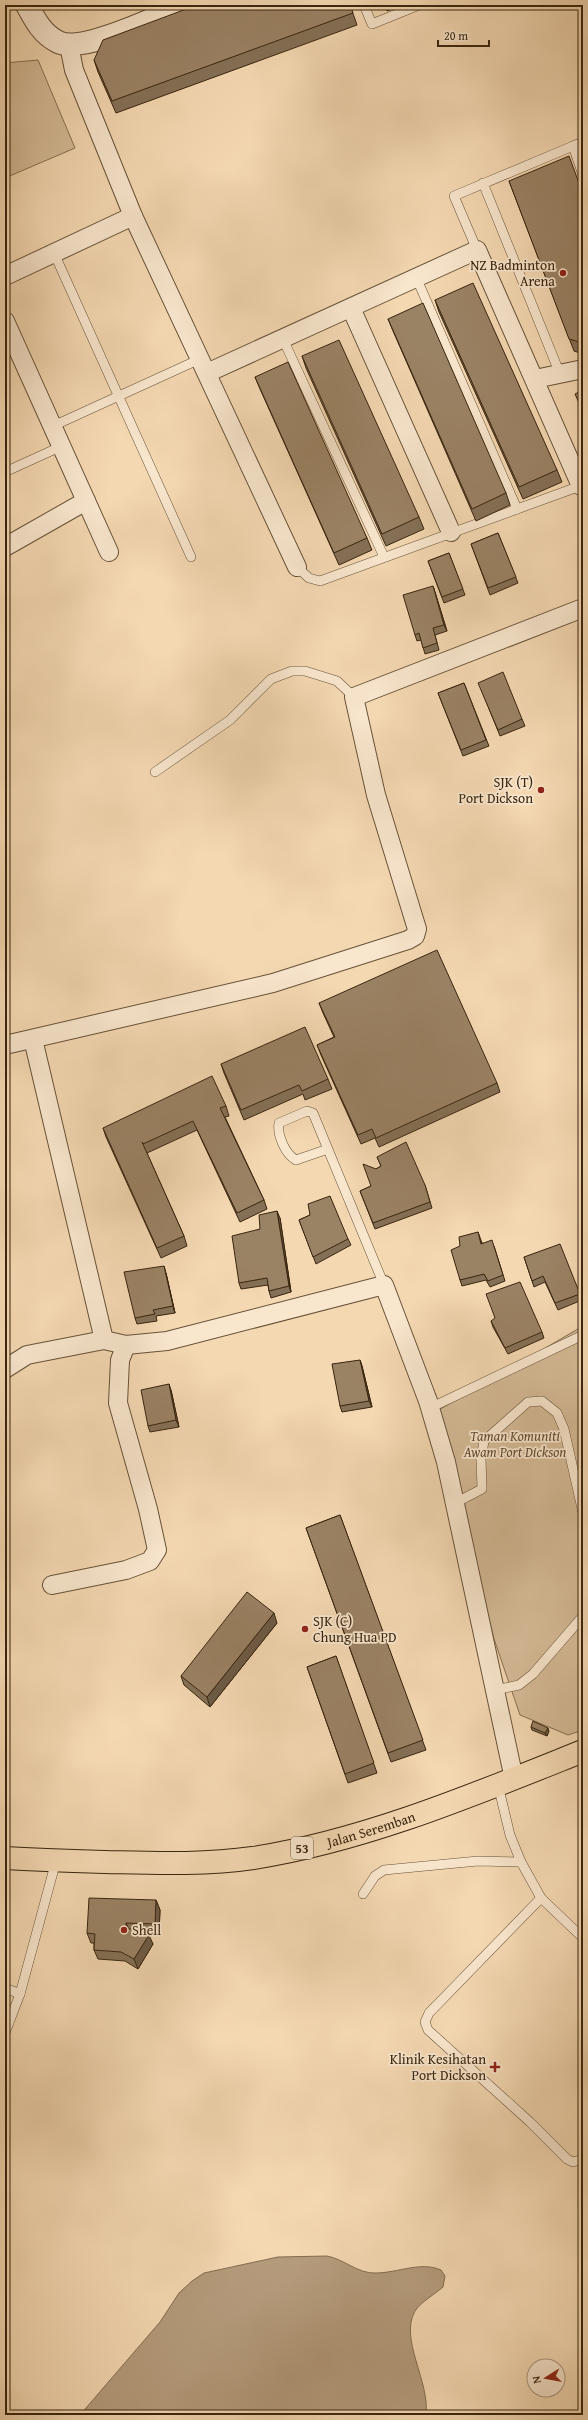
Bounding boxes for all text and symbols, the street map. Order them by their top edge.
scale bar [438,22,489,48]
text: 20 m [444,27,468,44]
place label: NZ Badminton Arena [470,255,555,291]
marker: NZ Badminton Arena [558,268,568,278]
place label: SJK (T) Port Dickson [458,772,533,808]
marker: SJK (T) Port Dickson [536,785,546,795]
park label: Taman Komuniti Awam Port Dickson [463,1426,566,1462]
place label: SJK (C) Chung Hua PD [313,1611,397,1647]
marker: SJK (C) Chung Hua PD [300,1624,310,1634]
street label: Jalan Seremban [323,1806,418,1853]
road number: 53 [291,1837,313,1859]
place label: Shell [132,1920,161,1940]
marker: Shell [119,1925,129,1935]
place label: Klinik Kesihatan Port Dickson [390,2049,486,2085]
marker: Klinik Kesihatan Port Dickson [489,2061,501,2073]
north arrow [526,2358,566,2398]
text: N [528,2374,545,2385]

